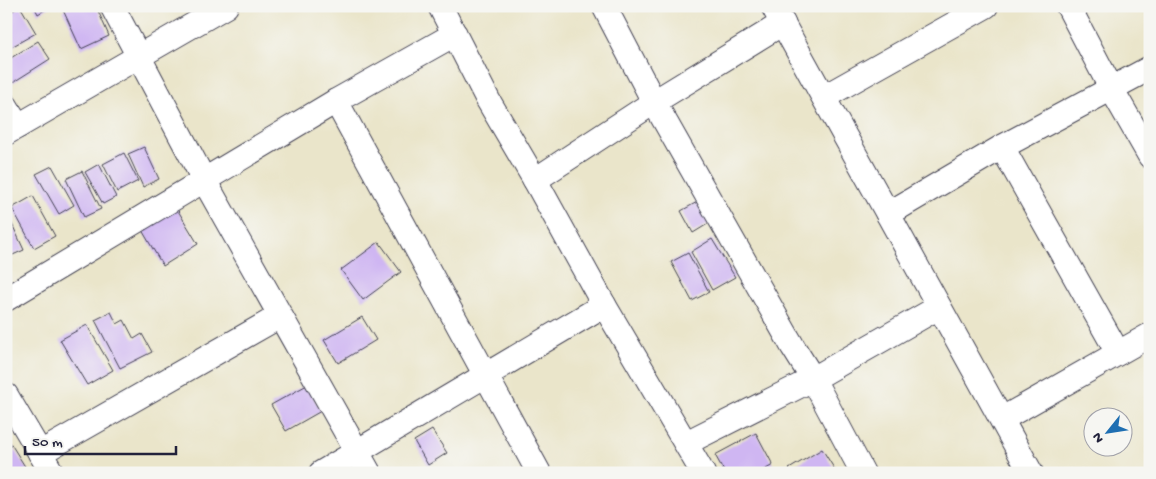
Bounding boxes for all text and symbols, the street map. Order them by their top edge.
north arrow [1084,406,1134,456]
scale bar [25,424,176,456]
text: N [1089,429,1109,445]
text: 50 m [32,434,63,452]

